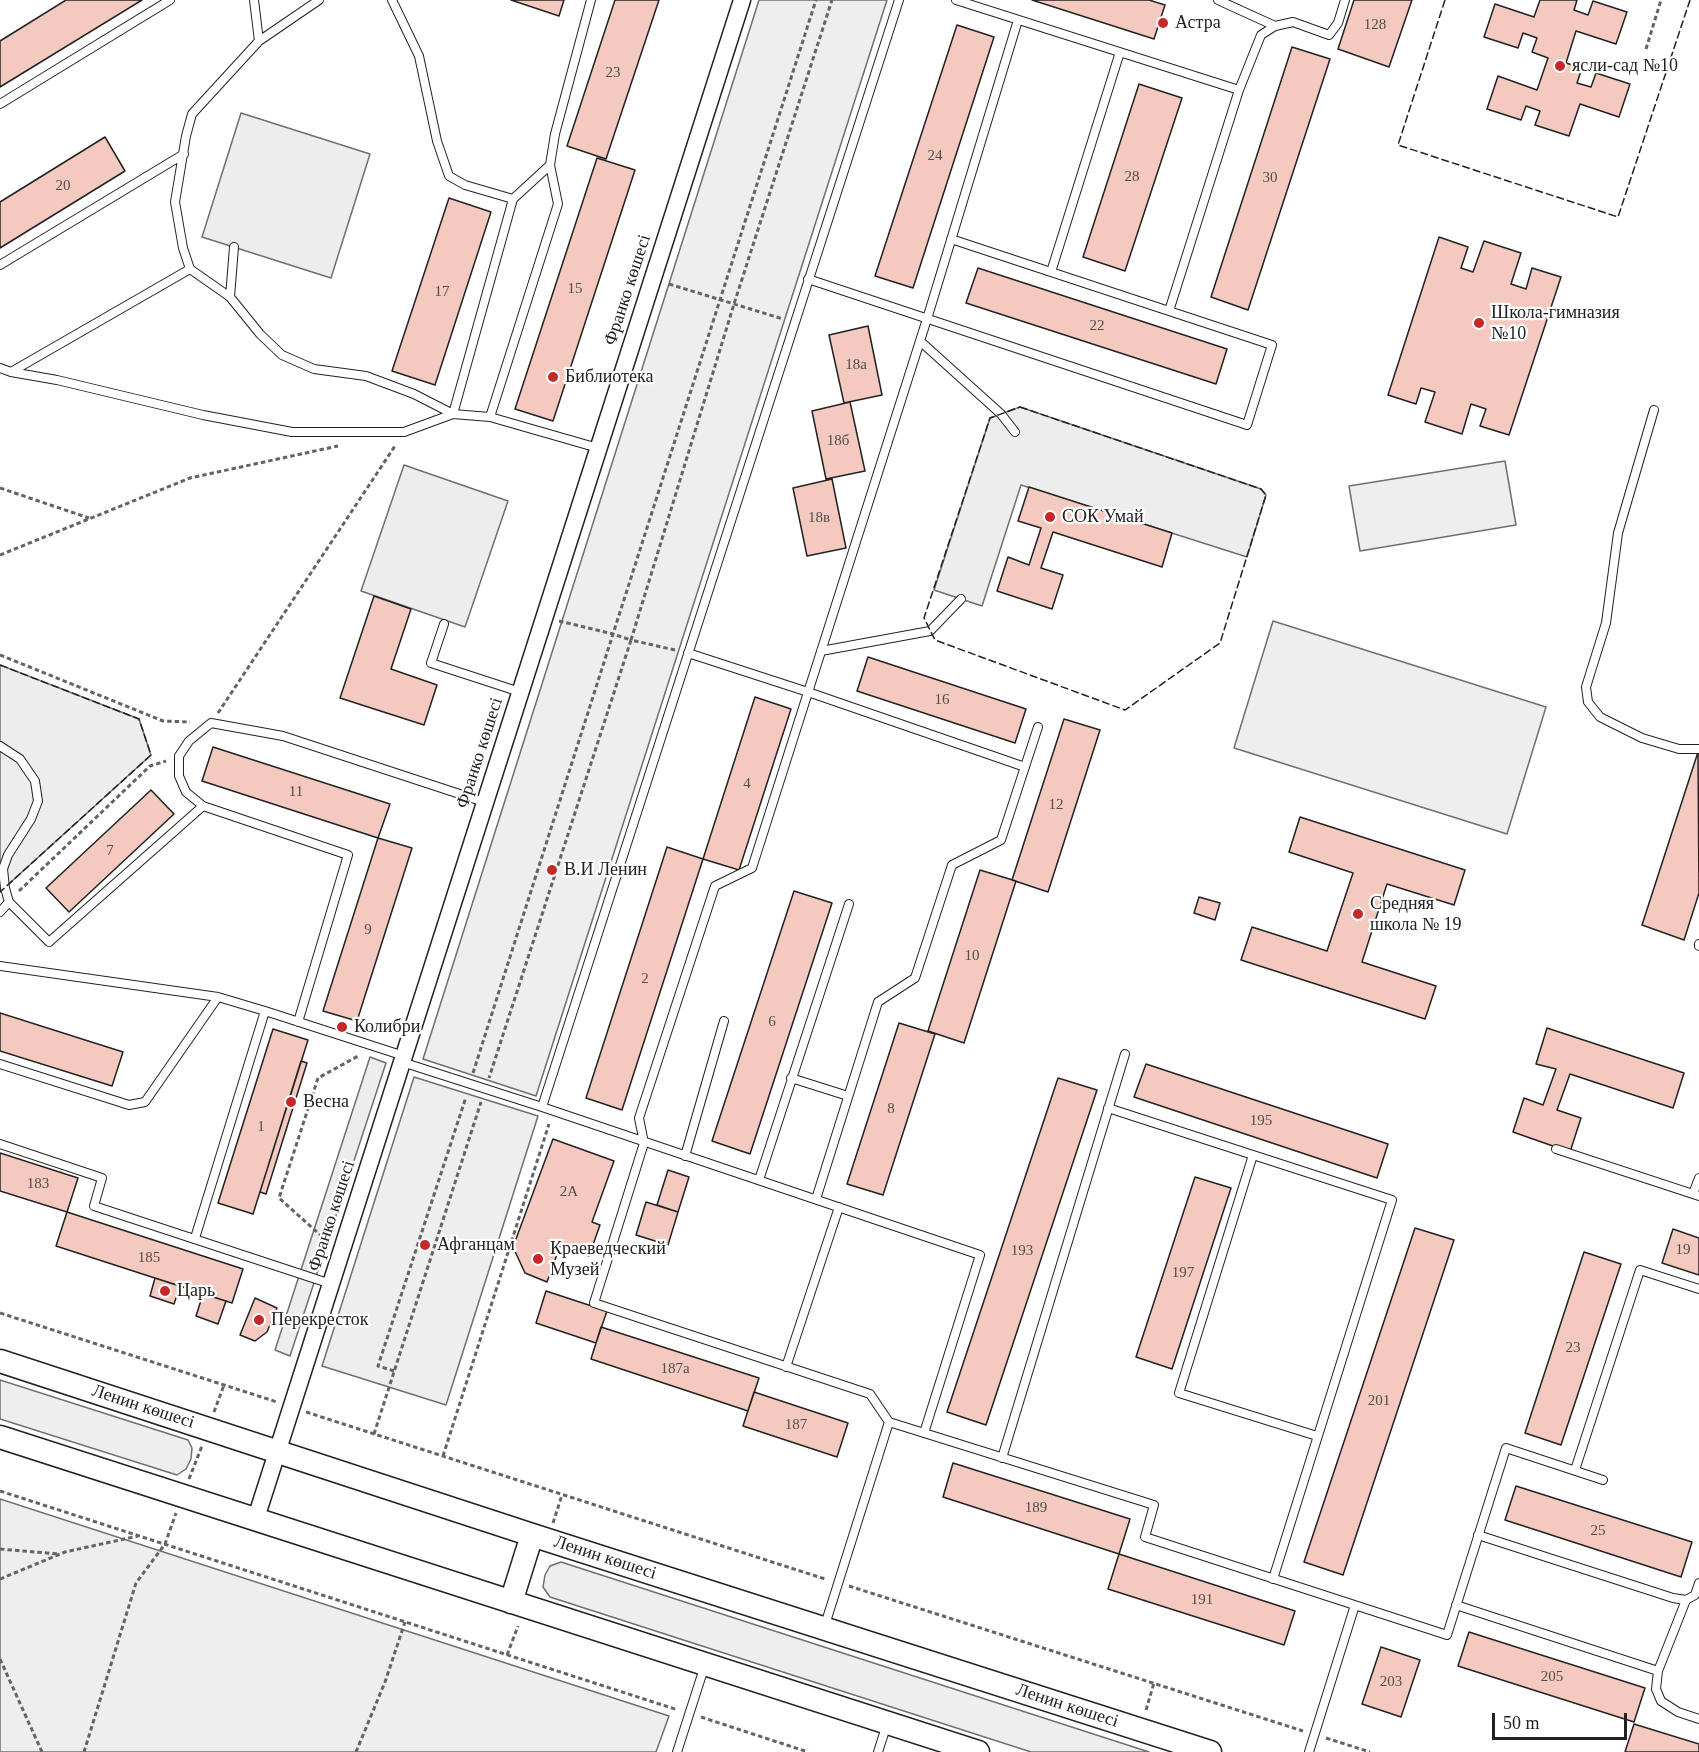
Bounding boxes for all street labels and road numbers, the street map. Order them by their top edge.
street label: Франко көшесі [600,232,656,348]
street label: Франко көшесі [452,695,508,811]
street label: Франко көшесі [304,1158,360,1274]
street label: Ленин көшесі [89,1380,197,1434]
street label: Ленин көшесі [551,1531,659,1585]
street label: Ленин көшесі [1013,1679,1121,1733]

